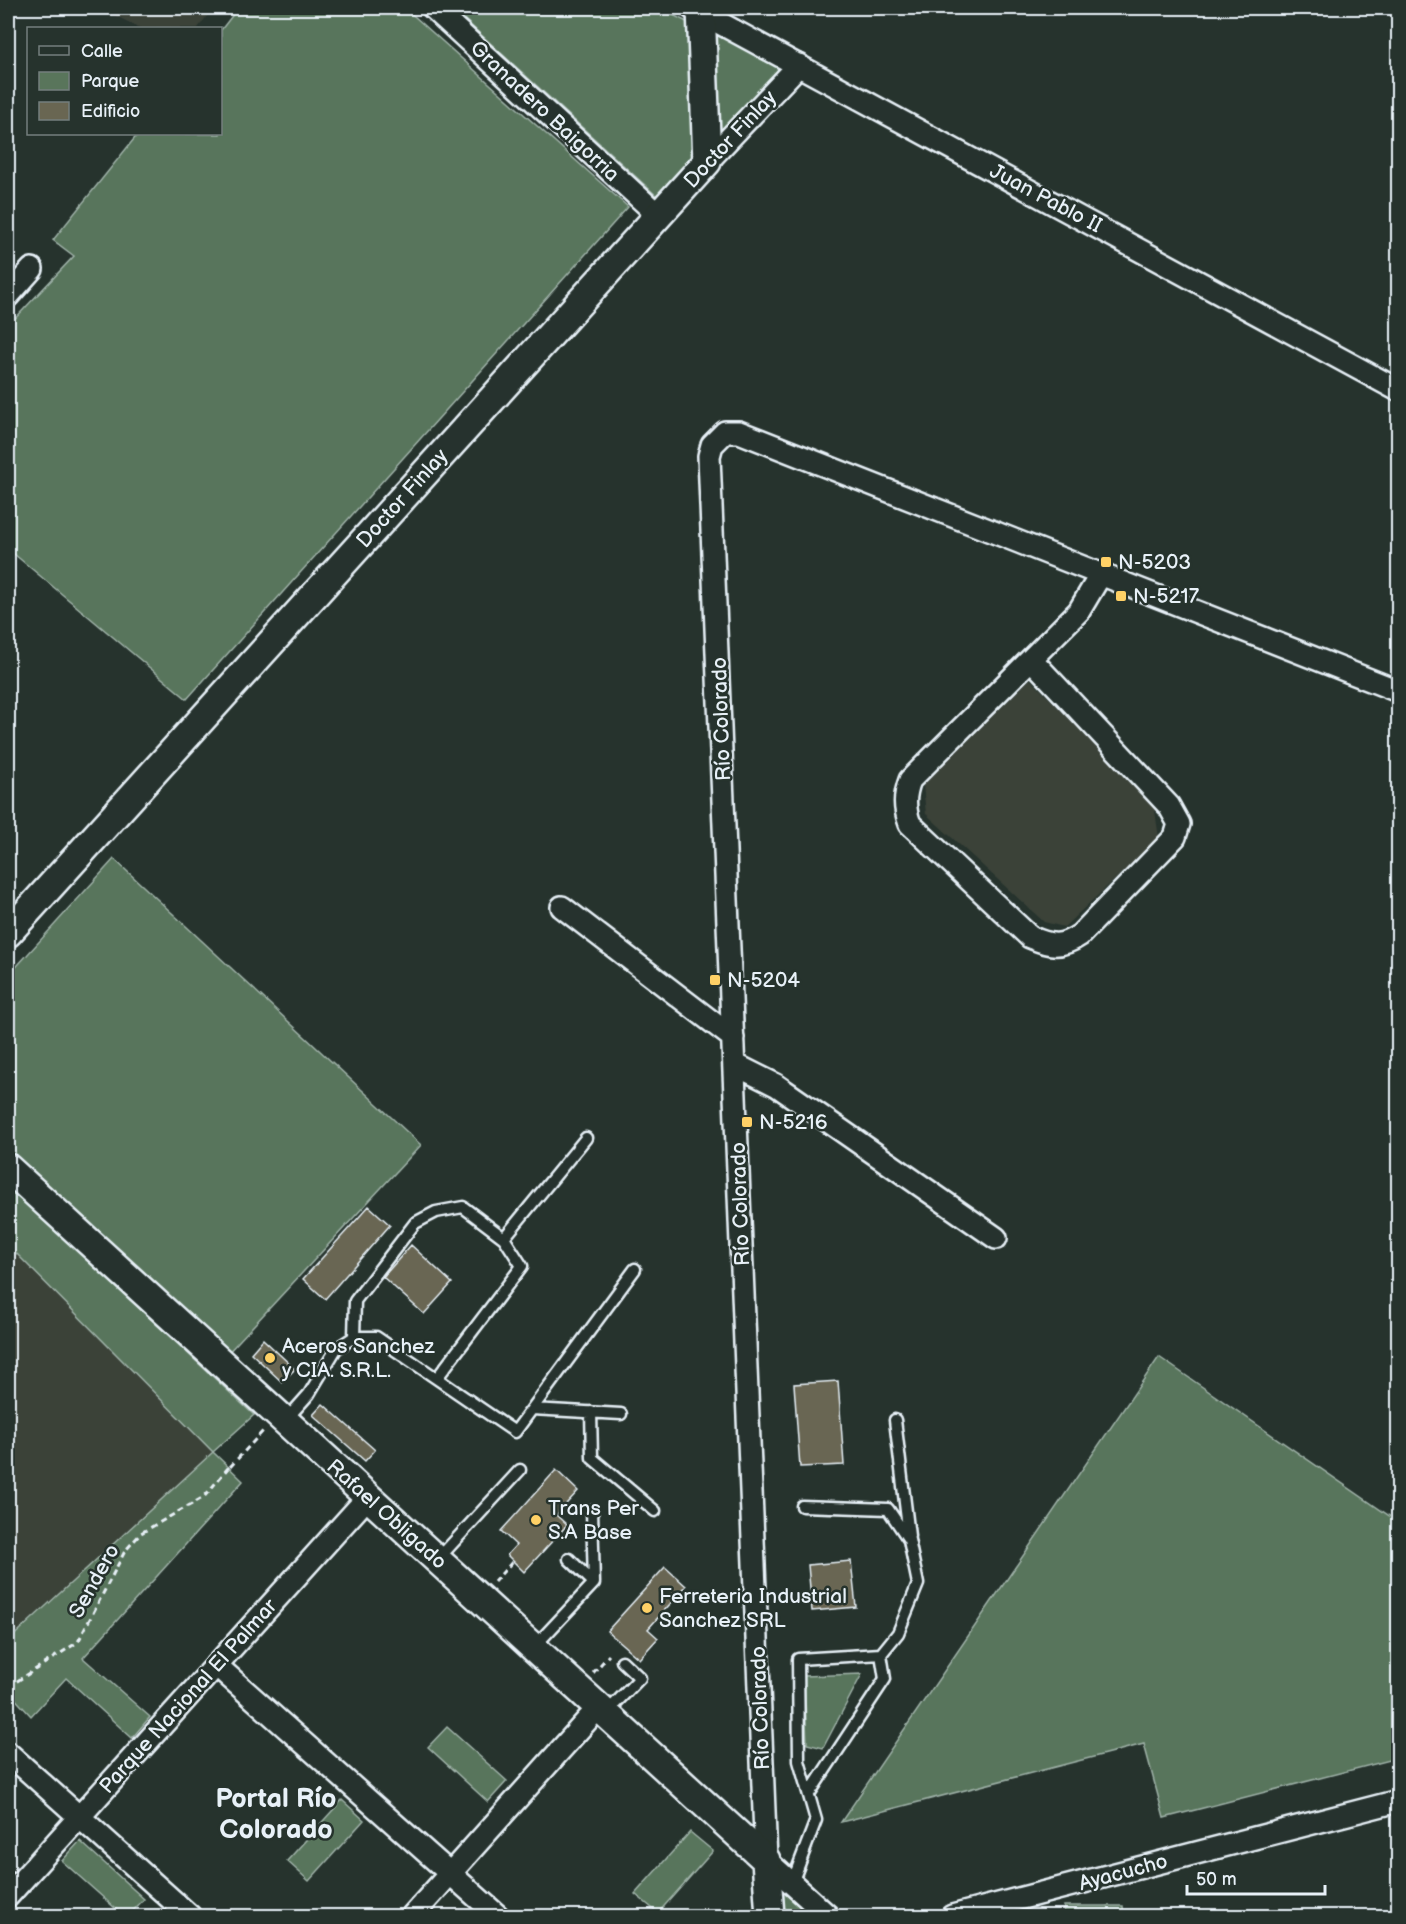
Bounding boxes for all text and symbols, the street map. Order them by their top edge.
legend [27,27,222,135]
street label: Granadero Baigorria [465,36,624,187]
text: Calle [81,41,123,62]
text: Parque [81,71,139,92]
street label: Doctor Finlay [679,85,782,193]
text: Edificio [81,101,140,122]
street label: Juan Pablo II [985,158,1106,238]
street label: Doctor Finlay [351,443,454,553]
place label: N-5203 [1118,550,1191,575]
marker: N-5203 [1099,555,1113,569]
place label: N-5217 [1133,584,1200,609]
marker: N-5217 [1114,589,1128,603]
street label: Río Colorado [707,657,736,781]
place label: N-5204 [727,968,800,993]
marker: N-5204 [708,973,722,987]
place label: N-5216 [759,1110,828,1135]
marker: N-5216 [740,1115,754,1129]
street label: Río Colorado [726,1142,755,1266]
place label: Aceros Sanchez y CIA. S.R.L. [281,1334,435,1383]
marker: Aceros Sanchez y CIA. S.R.L. [263,1351,277,1365]
street label: Rafael Obligado [322,1454,452,1575]
place label: Trans Per S.A Base [548,1496,639,1545]
marker: Trans Per S.A Base [529,1513,543,1527]
street label: Sendero [64,1540,125,1623]
place label: Ferreteria Industrial Sanchez SRL [659,1584,847,1633]
street label: Parque Nacional El Palmar [94,1594,283,1799]
marker: Ferreteria Industrial Sanchez SRL [640,1601,654,1615]
street label: Río Colorado [746,1646,775,1770]
district label: Portal Río Colorado [215,1783,337,1846]
street label: Ayacucho [1076,1849,1170,1896]
scale bar [1187,1858,1325,1896]
text: 50 m [1196,1869,1237,1890]

